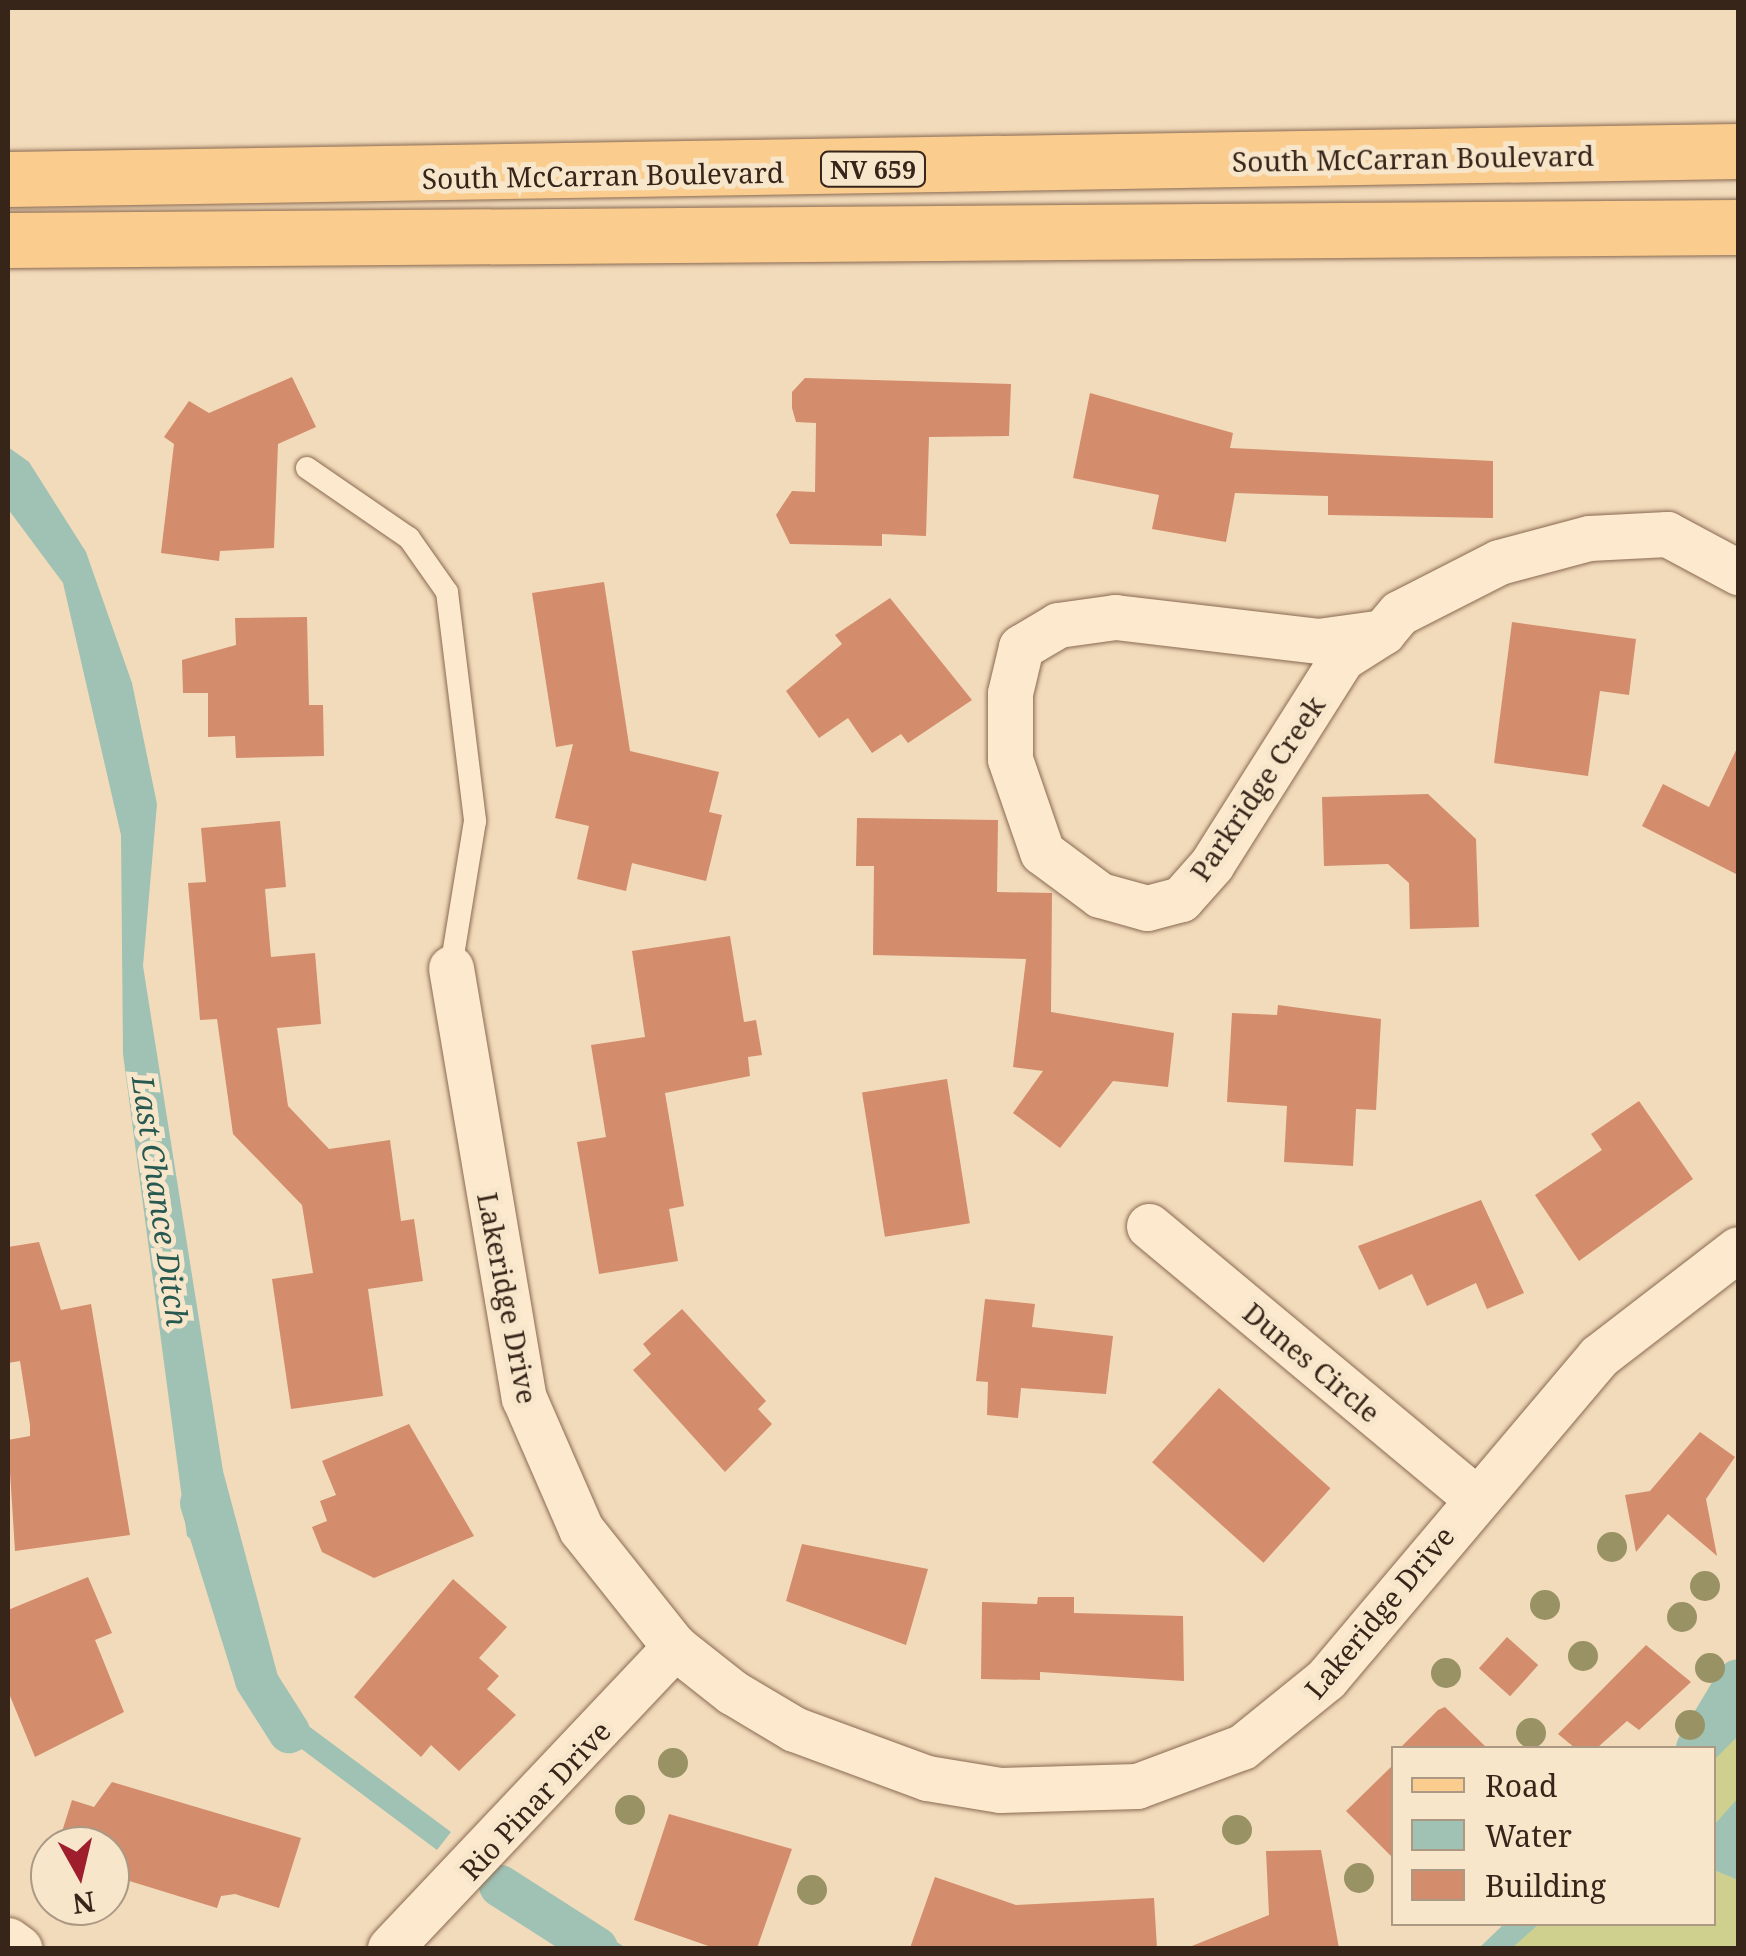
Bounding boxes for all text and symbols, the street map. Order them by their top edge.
street label: South McCarran Boulevard [1232,138,1594,178]
road number: NV 659 [818,149,928,189]
street label: South McCarran Boulevard [422,155,784,195]
street label: Parkridge Creek [1183,689,1331,887]
water label: Last Chance Ditch [125,1073,195,1329]
street label: Lakeridge Drive [471,1190,545,1406]
street label: Dunes Circle [1237,1295,1387,1429]
street label: Lakeridge Drive [1297,1519,1461,1705]
street label: Rio Pinar Drive [453,1714,617,1886]
legend [1391,1746,1716,1926]
text: Road [1485,1765,1557,1806]
text: Water [1485,1815,1572,1856]
north arrow [30,1826,130,1926]
text: Building [1485,1865,1606,1906]
text: N [70,1883,97,1924]

